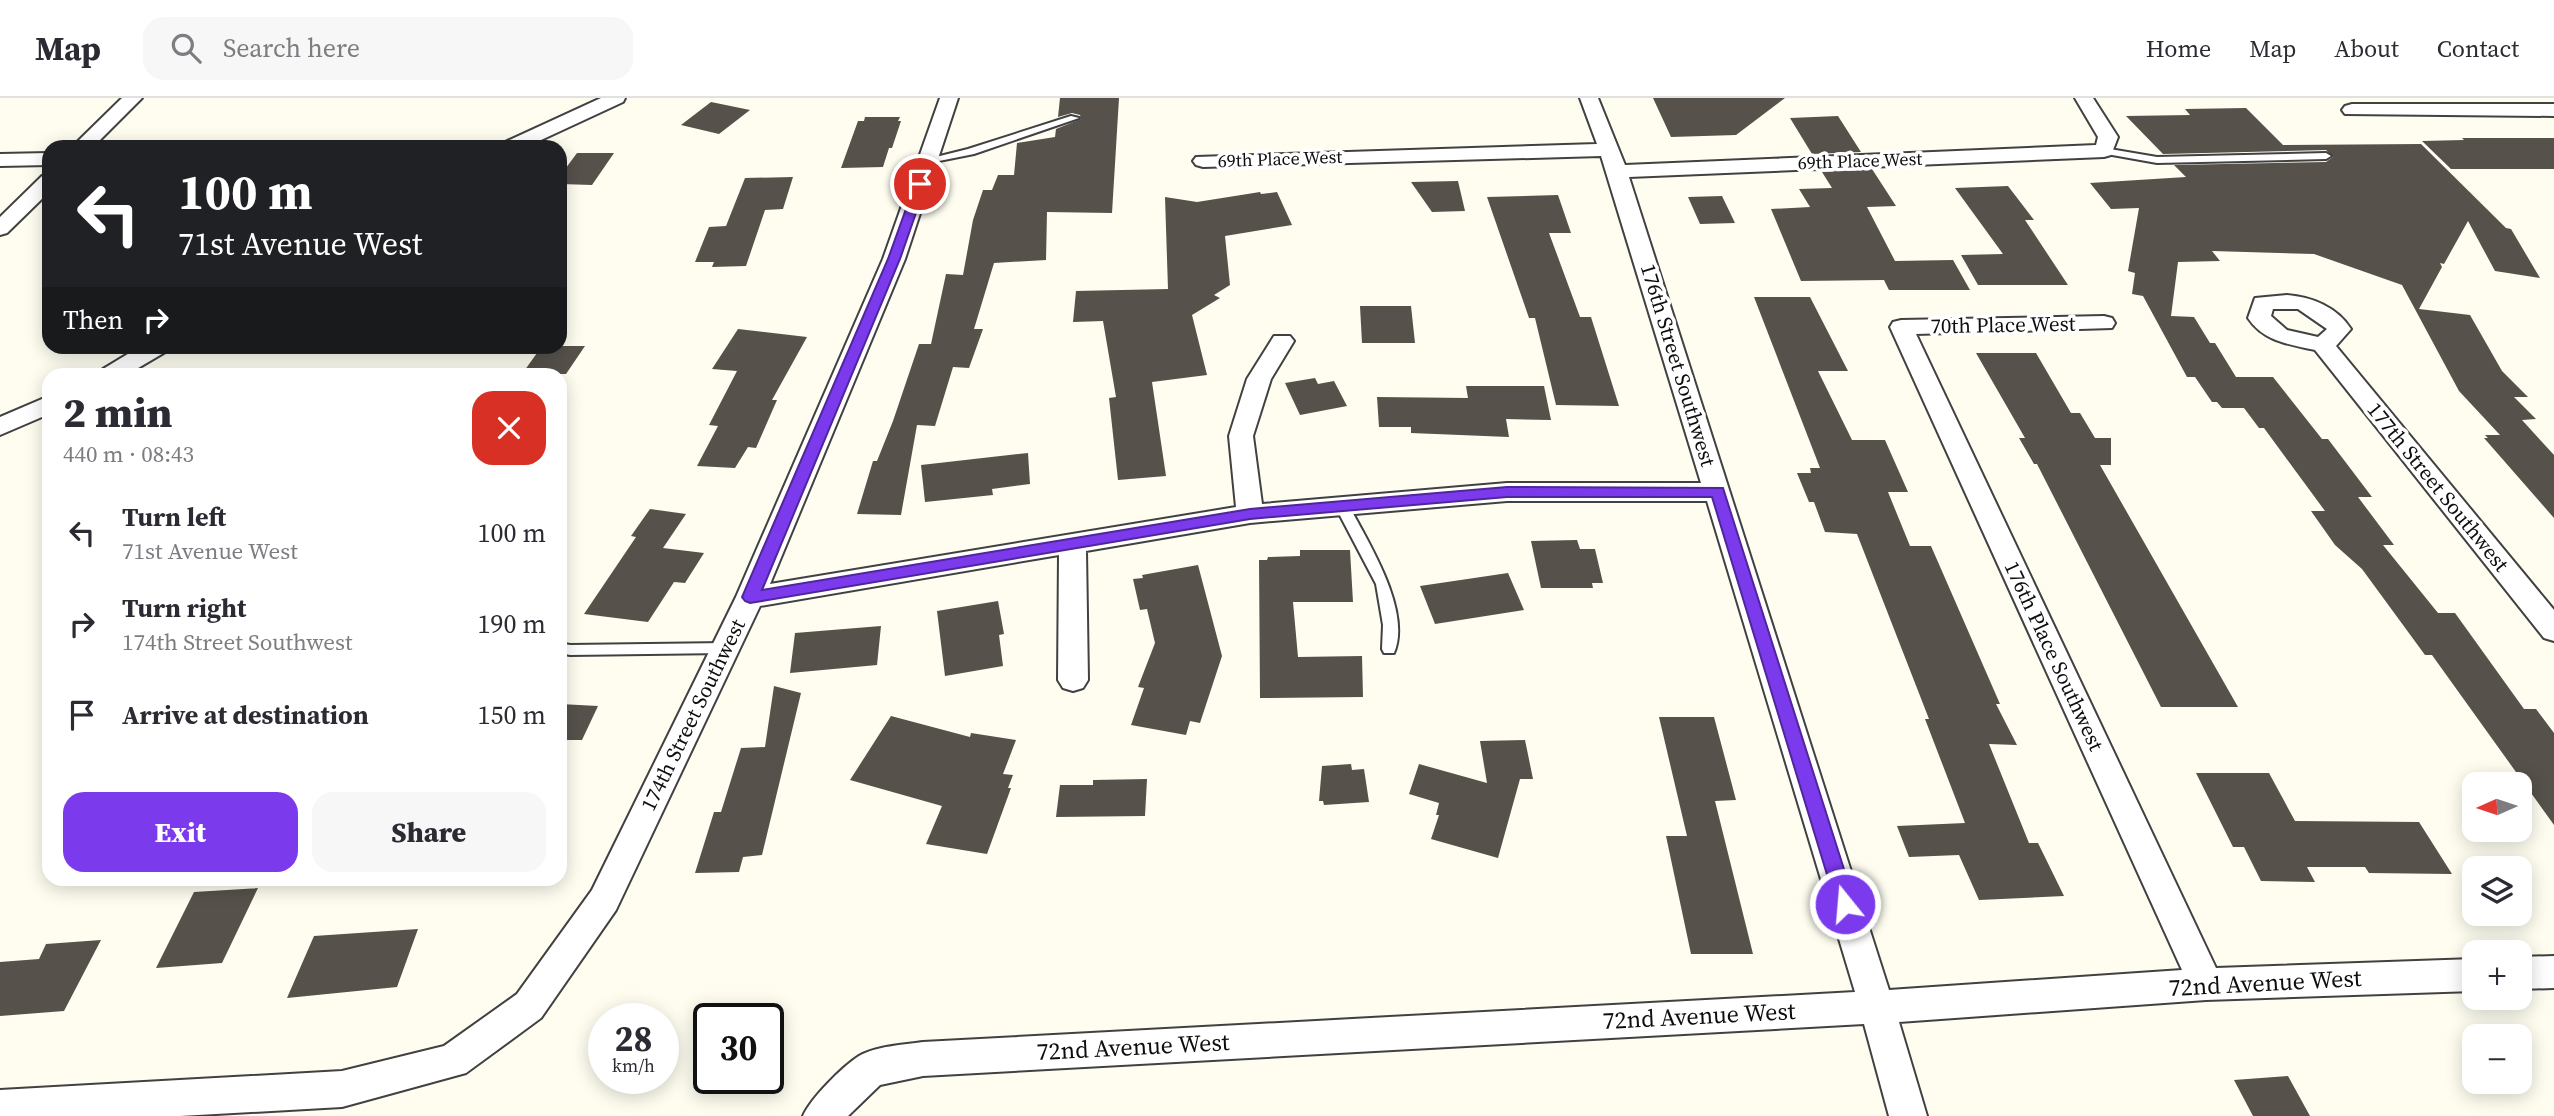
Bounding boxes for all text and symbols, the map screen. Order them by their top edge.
search box [143,17,633,80]
text: Map [35,26,101,71]
icon: search [167,29,205,67]
text: Search here [223,30,360,66]
text: Home [2146,32,2211,65]
text: Map [2249,32,2296,65]
text: About [2334,32,2399,65]
text: Contact [2437,32,2519,65]
street label: 69th Place West [1217,144,1343,173]
street label: 69th Place West [1797,146,1923,175]
pin [890,154,950,214]
text: 100 m [178,158,313,225]
icon: arrive [901,165,939,203]
icon: left [63,168,154,259]
text: 71st Avenue West [178,222,422,266]
street label: 176th Street Southwest [1634,260,1723,470]
icon: right [137,301,175,339]
text: Then [63,302,123,338]
street label: 70th Place West [1930,309,2076,340]
text: 2 min [63,383,173,441]
button: close [472,391,546,465]
street label: 177th Street Southwest [2361,396,2516,578]
text: 440 m · 08:43 [63,438,194,470]
text: Turn left [122,499,226,535]
icon: left [63,514,101,552]
text: 100 m [478,515,546,551]
text: 71st Avenue West [122,535,298,567]
street label: 176th Place Southwest [1998,556,2111,756]
text: Turn right [122,590,246,626]
icon: right [63,605,101,643]
text: 190 m [478,606,546,642]
street label: 174th Street Southwest [633,614,752,816]
text: 174th Street Southwest [122,626,352,658]
icon: arrive [63,696,101,734]
text: Arrive at destination [122,697,369,733]
text: 150 m [478,697,546,733]
north arrow [2462,772,2532,842]
map controls [2462,772,2532,1094]
button: Exit [63,792,298,872]
button: Share [312,792,546,872]
button: layers [2462,856,2532,926]
position arrow [1808,867,1882,941]
button: + [2462,940,2532,1010]
street label: 72nd Avenue West [2168,961,2363,1004]
street label: 72nd Avenue West [1602,994,1797,1037]
speed limit sign: 30 [693,1003,784,1094]
text: 28 [615,1015,652,1063]
button: − [2462,1024,2532,1094]
street label: 72nd Avenue West [1036,1025,1231,1068]
text: km/h [612,1053,655,1078]

